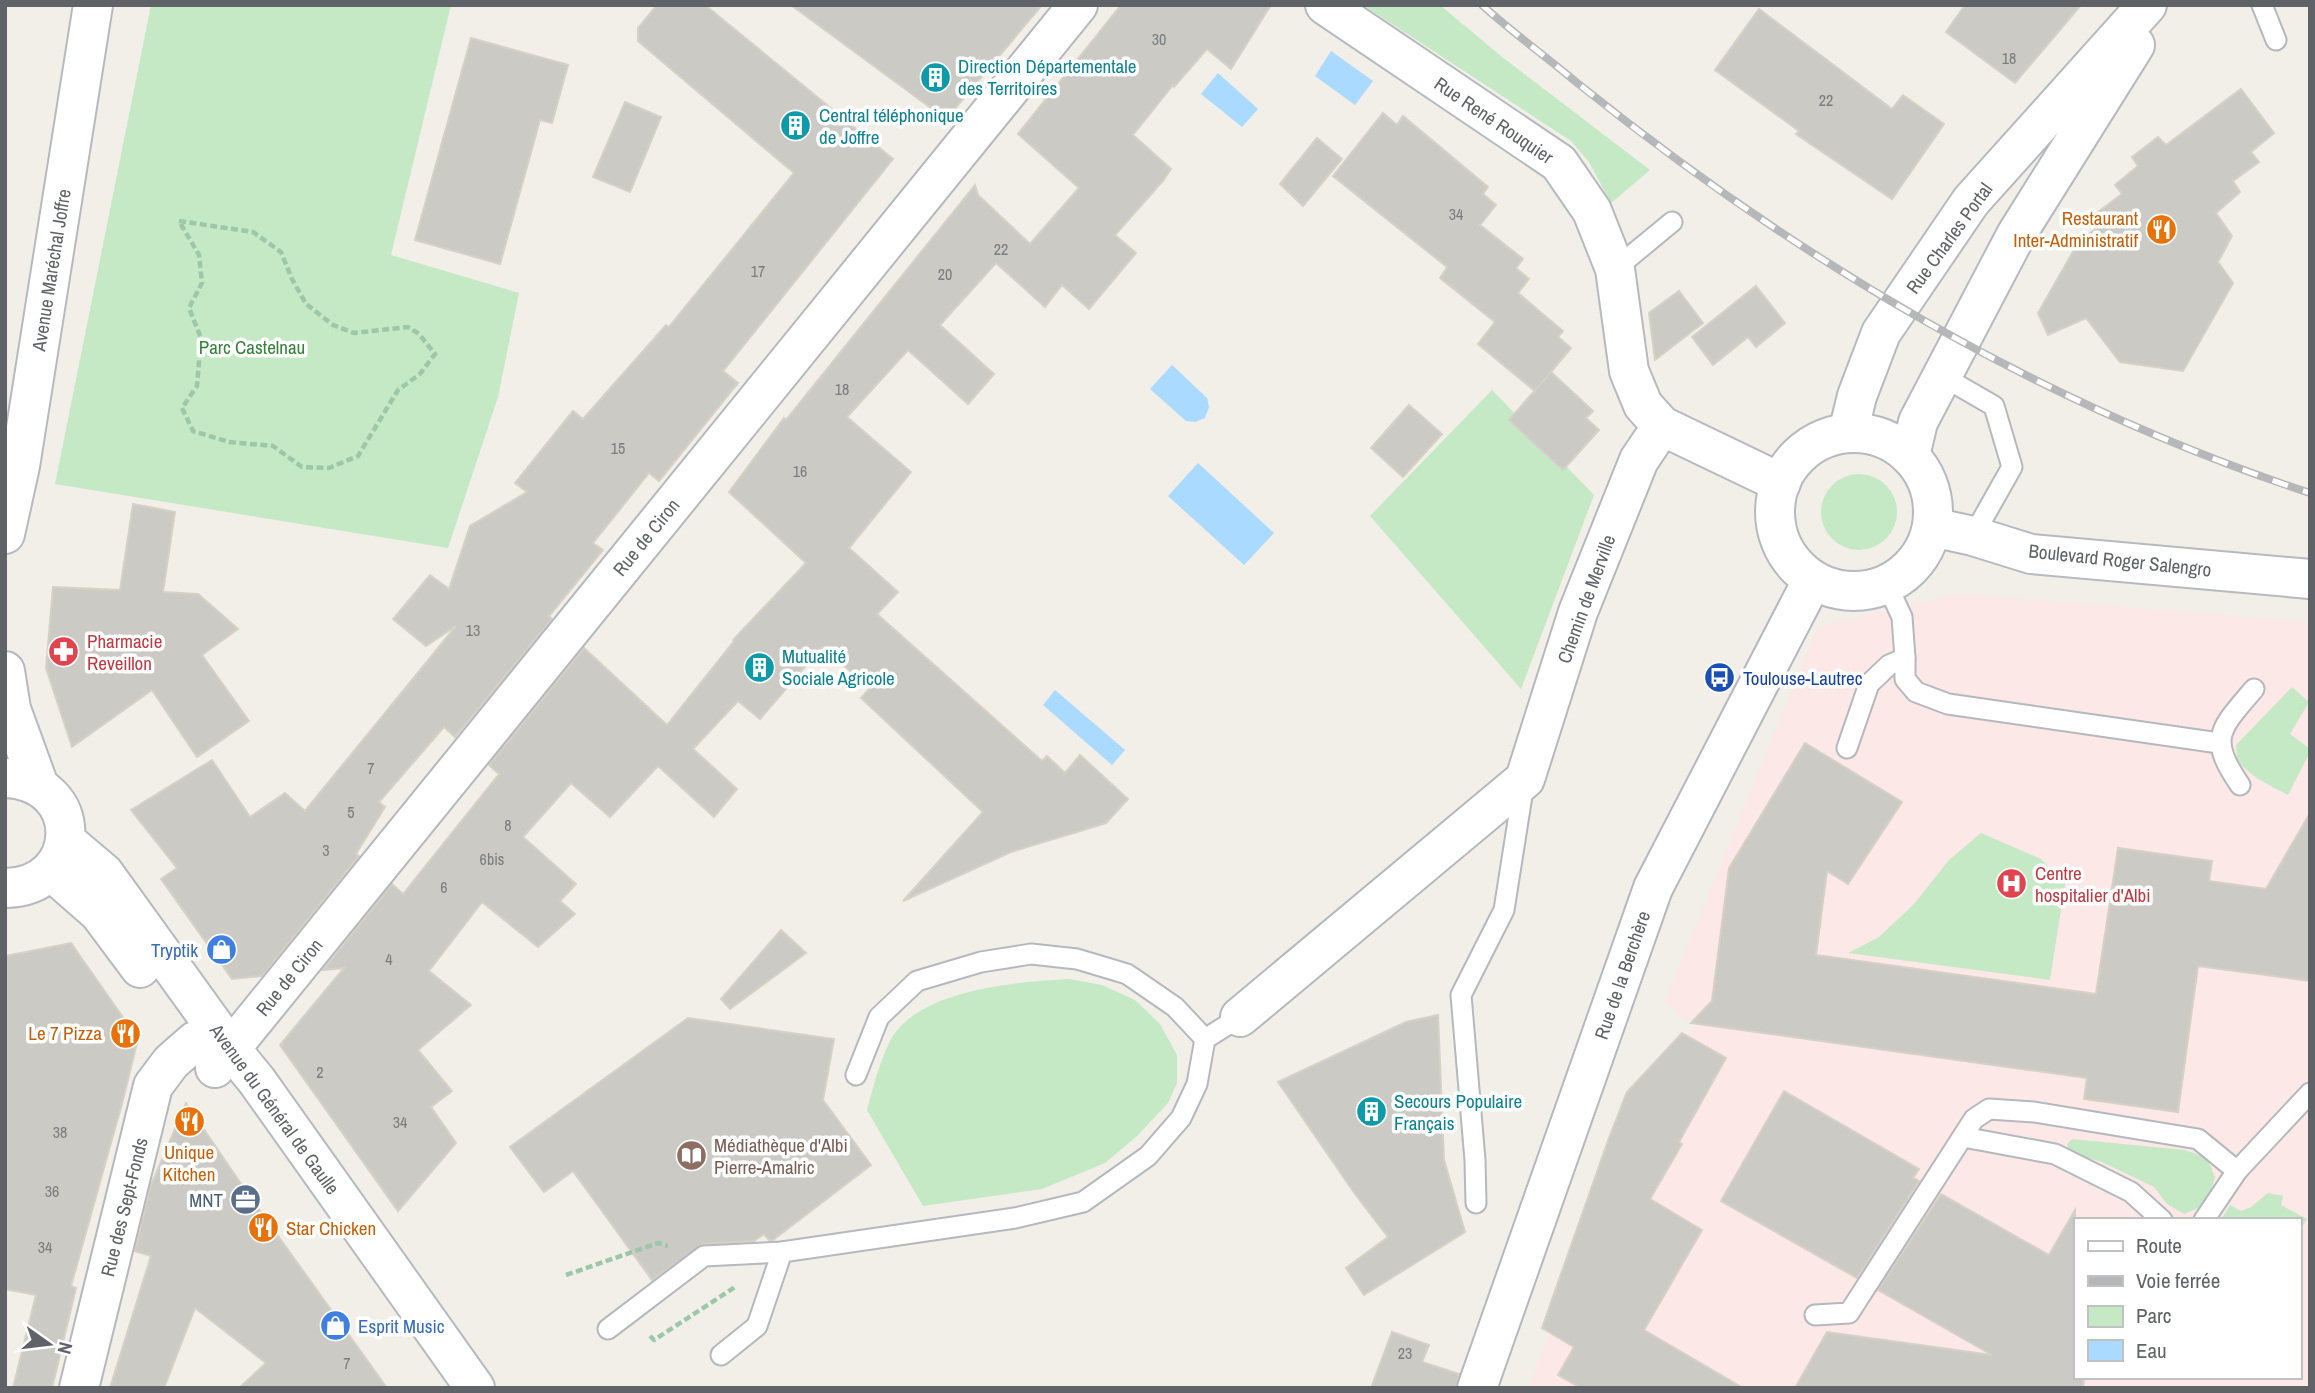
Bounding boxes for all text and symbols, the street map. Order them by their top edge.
house number: 30 [1152,28,1166,50]
house number: 18 [2002,47,2016,69]
place label: Direction Départementale des Territoires [958,53,1136,101]
building icon: Direction Départementale des Territoires [918,60,952,94]
street label: Rue René Rouquier [1429,70,1559,170]
house number: 22 [1819,89,1833,111]
place label: Central téléphonique de Joffre [819,102,964,150]
building icon: Central téléphonique de Joffre [779,109,813,143]
street label: Rue Charles Portal [1900,177,1998,299]
street label: Avenue Maréchal Joffre [25,187,77,354]
house number: 34 [1449,203,1463,225]
place label: Restaurant Inter-Administratif [2013,205,2139,253]
restaurant icon: Restaurant Inter-Administratif [2144,212,2178,246]
house number: 22 [994,238,1008,260]
house number: 17 [751,260,765,282]
house number: 20 [938,263,952,285]
park label: Parc Castelnau [199,334,305,360]
house number: 18 [835,378,849,400]
house number: 15 [611,437,625,459]
house number: 16 [793,460,807,482]
street label: Rue de Ciron [607,493,685,581]
street label: Chemin de Merville [1551,531,1621,667]
street label: Boulevard Roger Salengro [2027,537,2213,583]
house number: 13 [466,619,480,641]
place label: Pharmacie Reveillon [87,628,162,676]
pharmacy icon: Pharmacie Reveillon [47,635,81,669]
place label: Mutualité Sociale Agricole [782,643,895,691]
building icon: Mutualité Sociale Agricole [742,650,776,684]
bus stop icon: Toulouse-Lautrec [1703,661,1737,695]
place label: Toulouse-Lautrec [1743,665,1863,691]
house number: 7 [367,757,375,779]
house number: 5 [347,801,355,823]
house number: 8 [504,814,512,836]
house number: 3 [322,839,330,861]
house number: 6bis [480,848,504,870]
place label: Centre hospitalier d'Albi [2035,860,2151,908]
hospital icon: Centre hospitalier d'Albi [1995,867,2029,901]
house number: 6 [440,876,448,898]
street label: Rue de la Berchère [1588,907,1656,1043]
shop icon: Tryptik [204,933,238,967]
street label: Rue de Ciron [250,933,328,1021]
place label: Tryptik [151,937,198,963]
house number: 4 [385,948,393,970]
restaurant icon: Le 7 Pizza [108,1016,142,1050]
street label: Avenue du Général de Gaulle [204,1018,346,1200]
place label: Le 7 Pizza [28,1020,102,1046]
house number: 2 [316,1061,324,1083]
place label: Secours Populaire Français [1394,1088,1522,1136]
building icon: Secours Populaire Français [1354,1095,1388,1129]
restaurant icon: Unique Kitchen [172,1104,206,1138]
house number: 34 [393,1111,407,1133]
house number: 38 [53,1121,67,1143]
place label: Médiathèque d'Albi Pierre-Amalric [714,1132,848,1180]
street label: Rue des Sept-Fonds [94,1135,154,1279]
place label: Unique Kitchen [163,1139,215,1187]
library icon: Médiathèque d'Albi Pierre-Amalric [674,1139,708,1173]
house number: 36 [45,1180,59,1202]
office icon: MNT [229,1183,263,1217]
place label: MNT [189,1187,223,1213]
restaurant icon: Star Chicken [246,1211,280,1245]
place label: Star Chicken [286,1215,376,1241]
legend [2074,1218,2301,1379]
text: Route [2136,1231,2182,1260]
house number: 34 [38,1236,52,1258]
text: Voie ferrée [2136,1266,2220,1295]
text: Parc [2136,1301,2171,1330]
north arrow [14,1309,84,1379]
shop icon: Esprit Music [318,1309,352,1343]
place label: Esprit Music [358,1313,445,1339]
text: Eau [2136,1336,2167,1365]
text: N [52,1340,79,1357]
house number: 23 [1398,1342,1412,1364]
house number: 7 [343,1352,351,1374]

